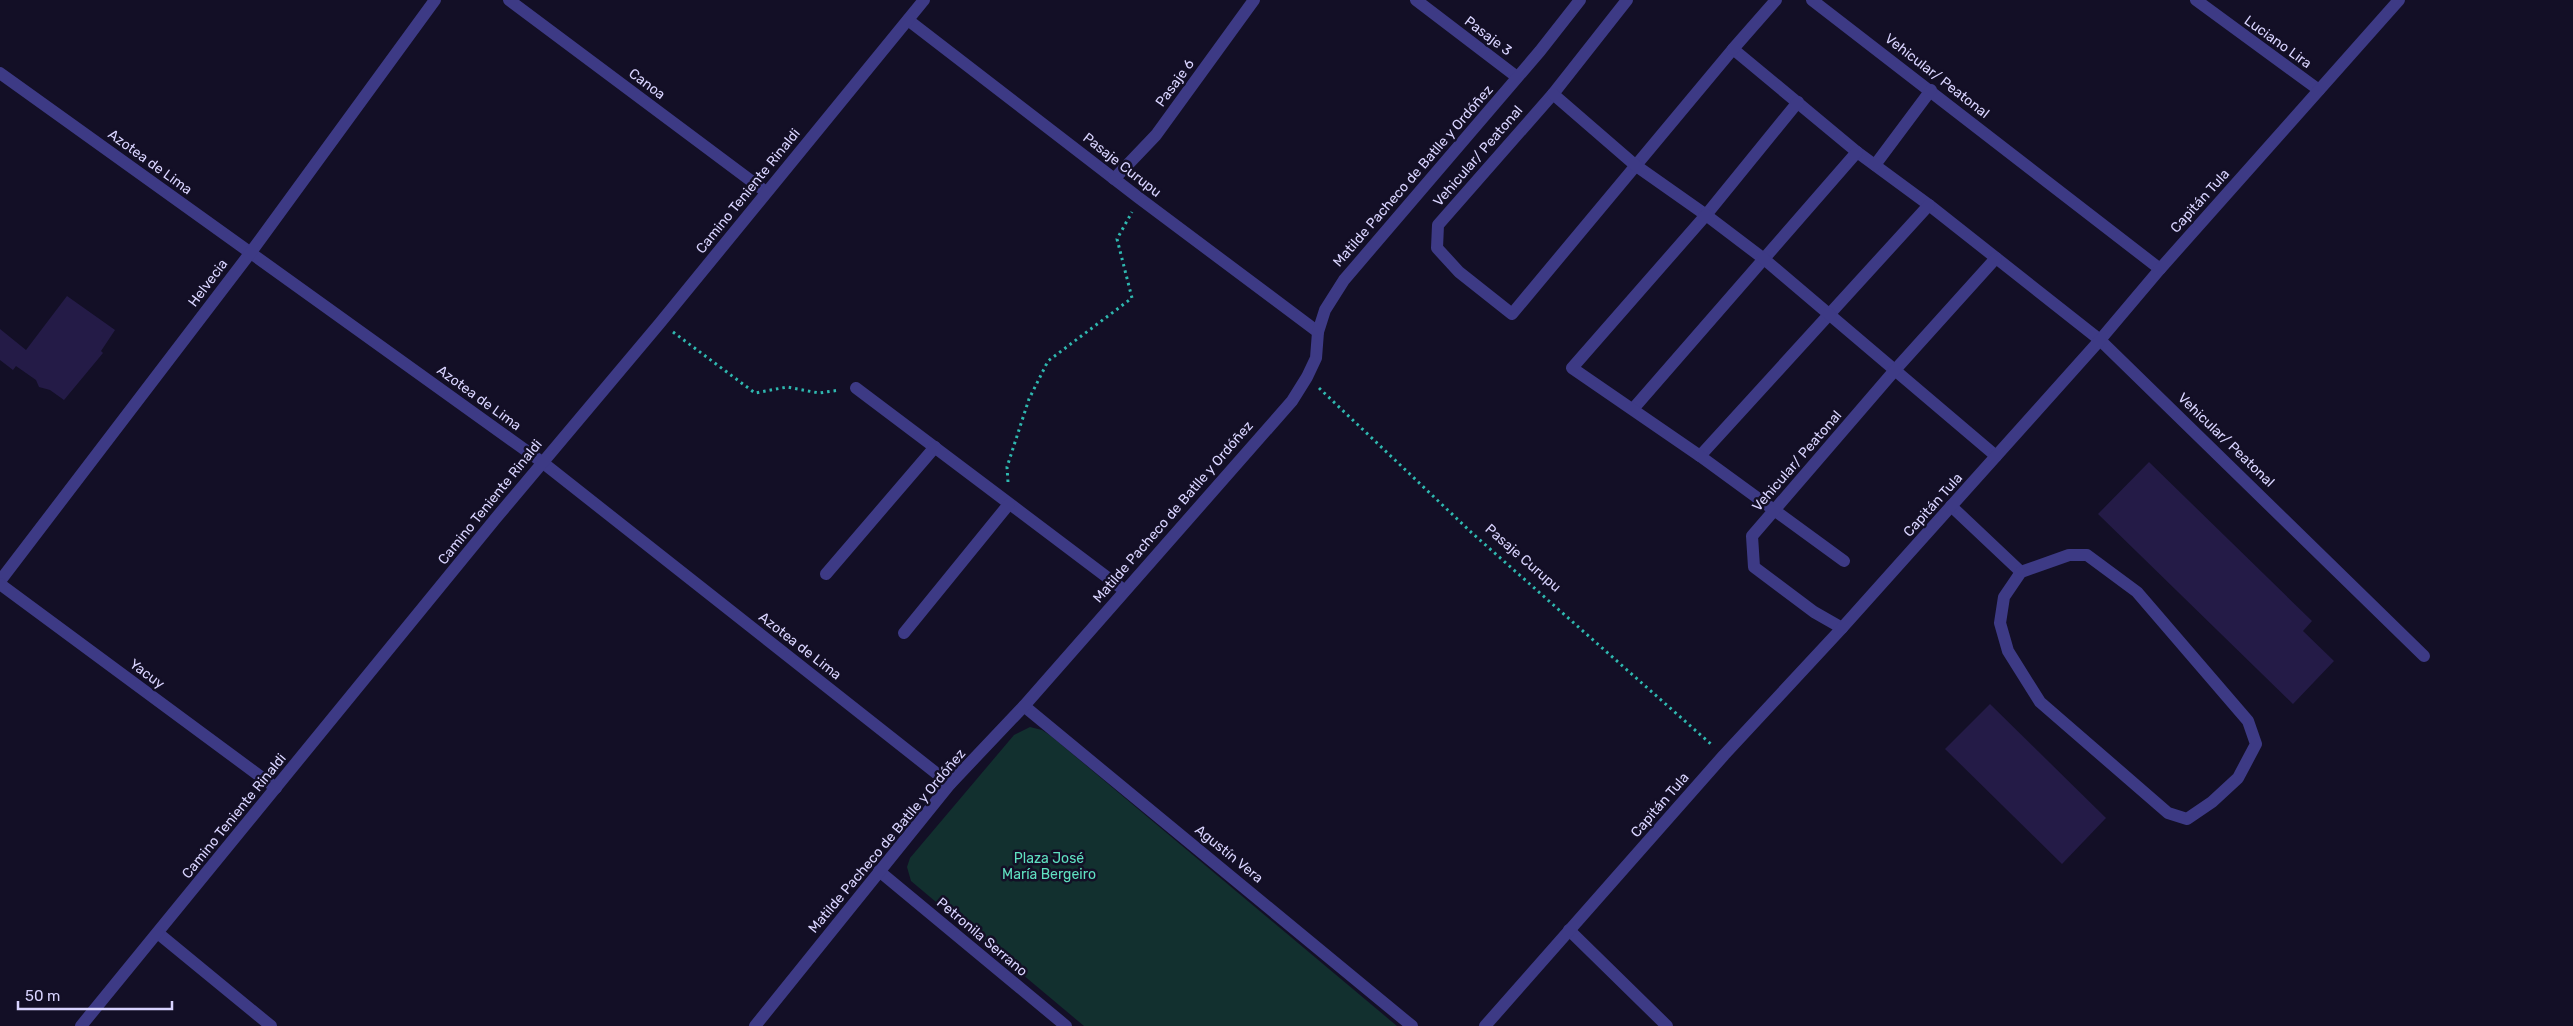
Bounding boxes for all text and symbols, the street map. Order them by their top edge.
street label: Luciano Lira [2241,12,2315,72]
street label: Pasaje 3 [1461,13,1515,59]
street label: Vehicular/ Peatonal [1881,30,1993,122]
street label: Pasaje 6 [1152,56,1198,110]
street label: Canoa [625,65,669,103]
street label: Matilde Pacheco de Batlle y Ordóñez [1329,82,1497,270]
street label: Vehicular/ Peatonal [1430,102,1526,210]
street label: Camino Teniente Rinaldi [692,125,804,257]
street label: Azotea de Lima [105,126,195,198]
street label: Pasaje Curupu [1079,129,1165,201]
street label: Capitán Tula [2167,166,2233,236]
street label: Helvecia [185,256,231,310]
street label: Azotea de Lima [434,362,524,434]
street label: Vehicular/ Peatonal [2174,389,2278,491]
street label: Vehicular/ Peatonal [1749,407,1845,515]
street label: Matilde Pacheco de Batlle y Ordóñez [1089,418,1257,606]
street label: Camino Teniente Rinaldi [434,436,546,568]
street label: Capitán Tula [1900,470,1966,540]
street label: Pasaje Curupu [1482,521,1564,595]
street label: Azotea de Lima [755,609,845,683]
street label: Yacuy [126,656,168,693]
street label: Matilde Pacheco de Batlle y Ordóñez [805,745,969,937]
street label: Camino Teniente Rinaldi [178,750,290,882]
street label: Capitán Tula [1627,769,1693,841]
street label: Agustín Vera [1191,821,1267,887]
park label: Plaza José María Bergeiro [1002,850,1096,883]
street label: Petronila Serrano [933,894,1031,980]
scale bar [18,978,171,1010]
text: 50 m [25,987,60,1005]

